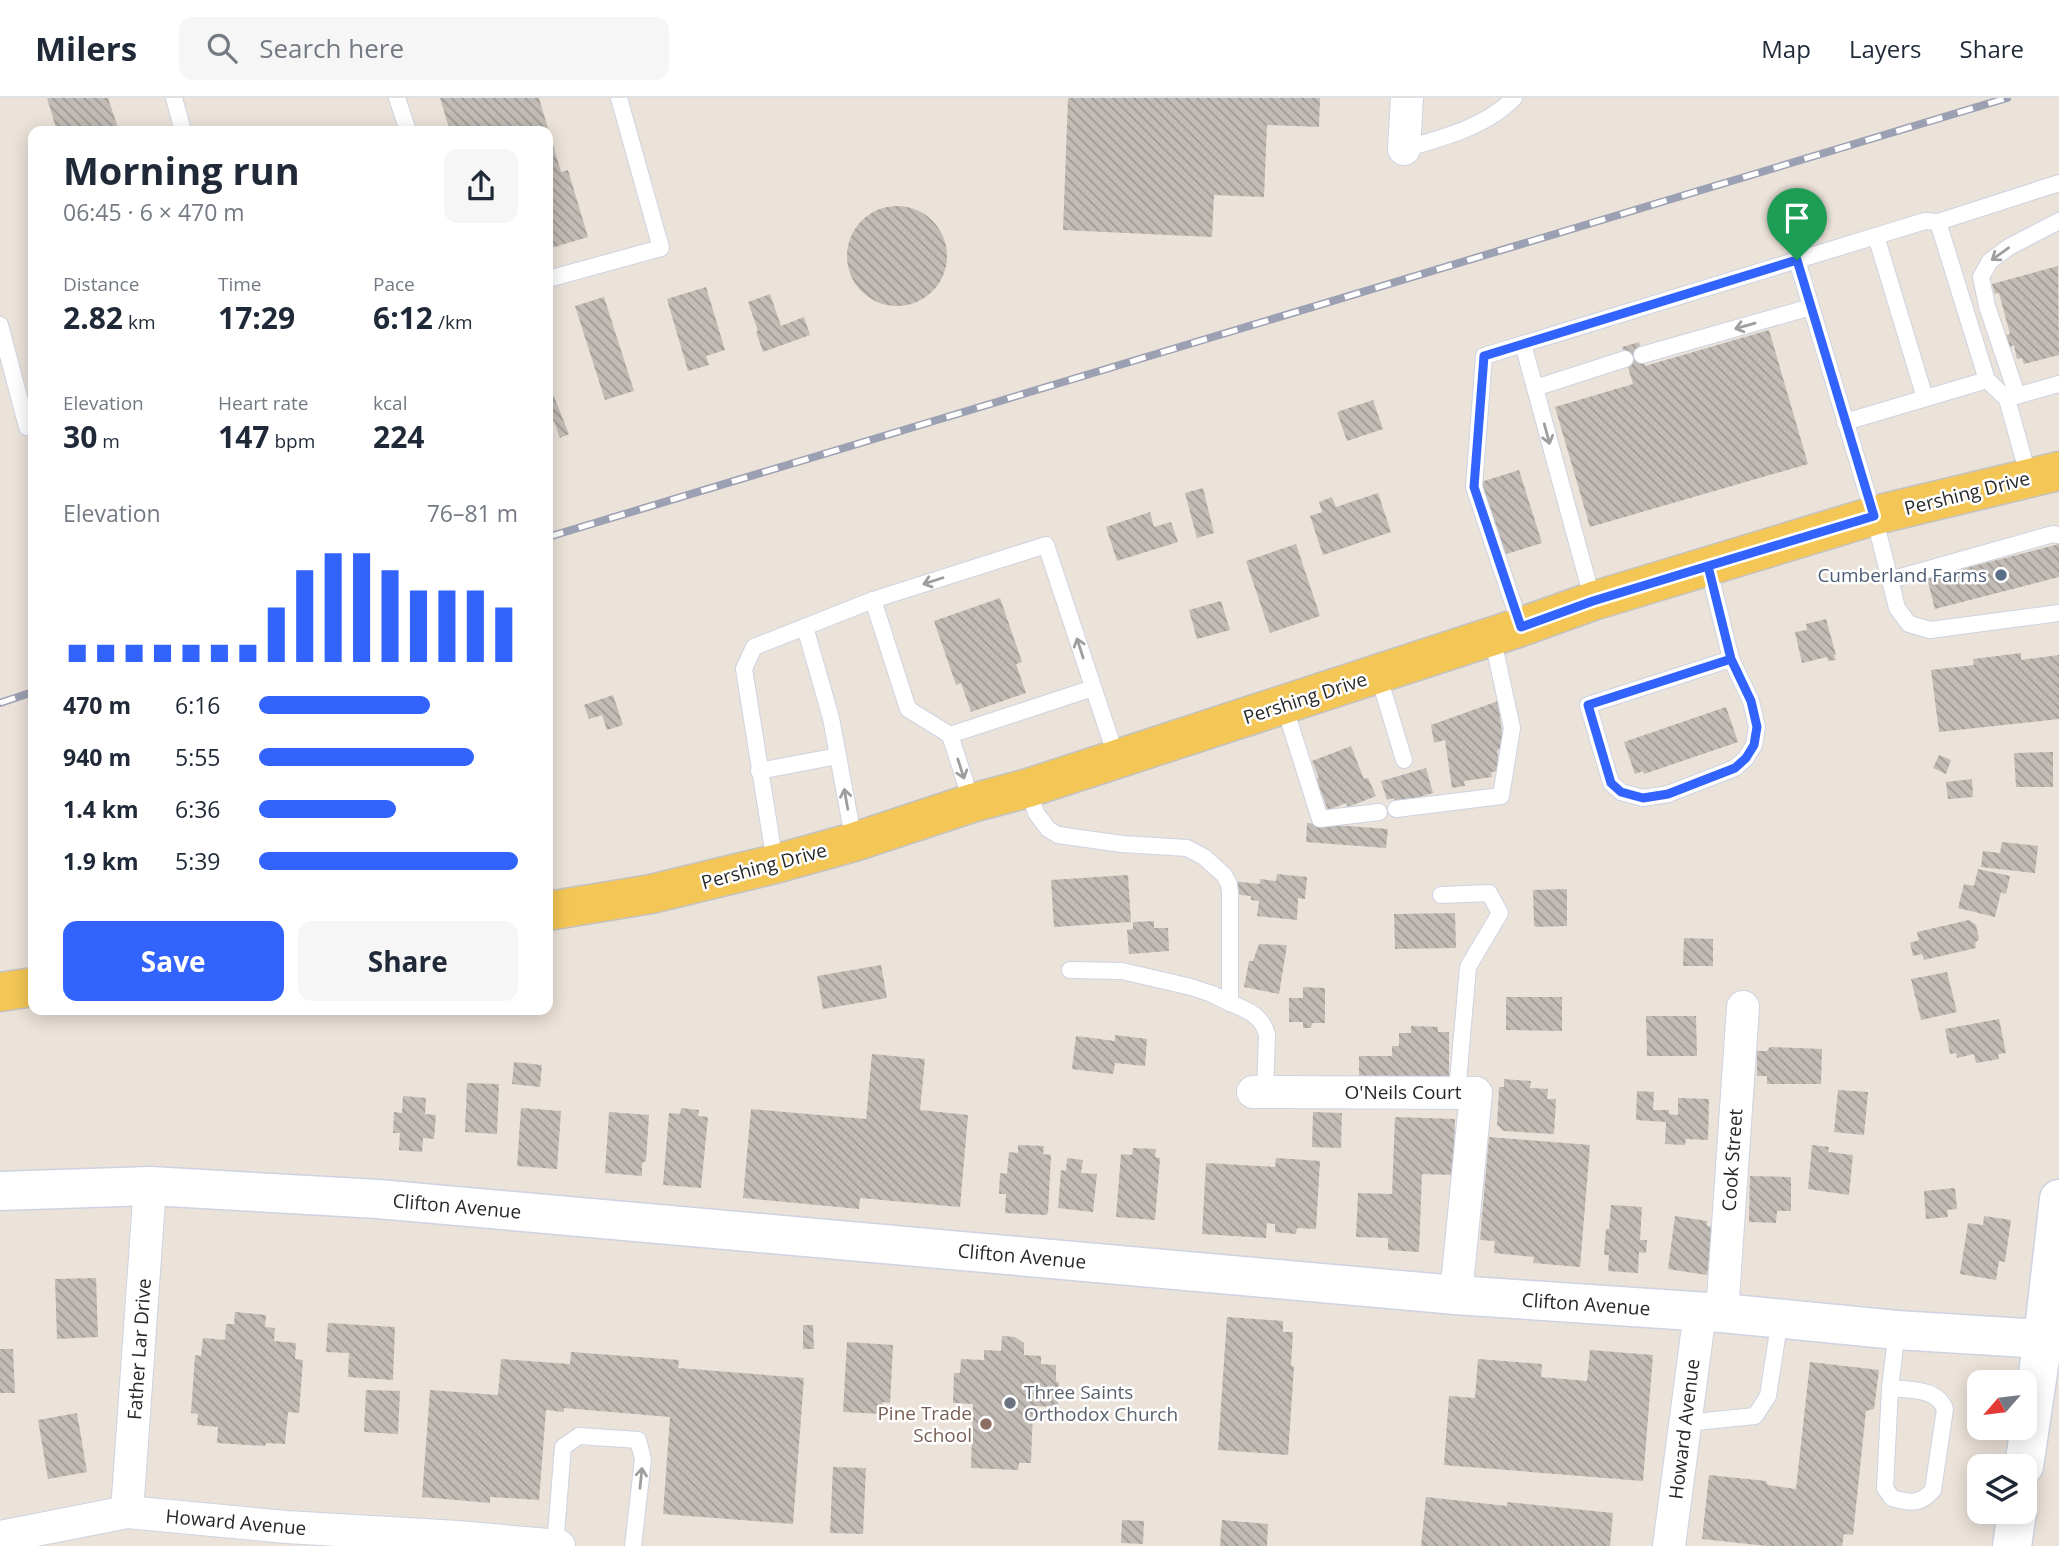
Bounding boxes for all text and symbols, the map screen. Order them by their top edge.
search box [179,17,669,80]
text: Milers [35,26,137,71]
icon: search [203,29,241,67]
text: Search here [259,30,404,66]
text: Map [1761,32,1811,65]
text: Layers [1849,32,1922,65]
text: Share [1960,32,2024,65]
text: Morning run [63,144,300,196]
button: share [444,149,518,223]
pin [1767,188,1827,260]
text: 06:45 · 6 × 470 m [63,196,245,228]
icon: arrive [1778,199,1816,237]
one-way arrow [1991,247,2010,261]
text: Distance [63,271,139,297]
text: Time [218,271,262,297]
text: Pace [373,271,415,297]
text: 2.82 [63,297,123,338]
text: 17:29 [218,297,295,338]
text: 6:12 [373,297,433,338]
text: km [123,309,156,335]
text: /km [433,309,473,335]
one-way arrow [1734,320,1756,333]
text: Elevation [63,390,144,416]
text: Heart rate [218,390,308,416]
text: kcal [373,390,407,416]
text: 30 [63,416,97,457]
text: 147 [218,416,269,457]
text: 224 [373,416,424,457]
one-way arrow [1541,422,1554,445]
text: m [97,428,120,454]
text: bpm [269,428,315,454]
street label: Pershing Drive [1901,465,2033,521]
text: Elevation [63,497,161,529]
text: 76–81 m [427,497,518,529]
place label: Cumberland Farms [1817,562,1987,588]
marker: Cumberland Farms [1993,567,2009,583]
one-way arrow [922,575,944,588]
one-way arrow [1073,637,1086,659]
street label: Pershing Drive [1240,666,1370,730]
text: 470 m [63,689,131,721]
text: 6:16 [175,689,221,721]
text: 940 m [63,741,131,773]
text: 5:55 [175,741,221,773]
one-way arrow [956,757,968,779]
one-way arrow [839,788,852,811]
text: 1.4 km [63,793,139,825]
text: 6:36 [175,793,221,825]
street label: Pershing Drive [698,837,830,895]
text: 1.9 km [63,845,139,877]
text: 5:39 [175,845,221,877]
button: Save [63,921,284,1001]
button: Share [298,921,518,1001]
street label: O'Neils Court [1344,1079,1462,1105]
street label: Cook Street [1715,1108,1749,1212]
street label: Clifton Avenue [392,1187,522,1225]
street label: Clifton Avenue [957,1237,1087,1275]
street label: Father Lar Drive [121,1277,157,1421]
street label: Clifton Avenue [1521,1287,1651,1321]
street label: Howard Avenue [1662,1357,1706,1501]
north arrow [1967,1370,2037,1440]
map controls [1967,1370,2037,1524]
place label: Three Saints Orthodox Church [1024,1379,1178,1427]
marker: Three Saints Orthodox Church [1002,1395,1018,1411]
place label: Pine Trade School [877,1400,972,1448]
marker: Pine Trade School [978,1416,994,1432]
button: layers [1967,1454,2037,1524]
one-way arrow [634,1467,647,1490]
street label: Howard Avenue [165,1503,307,1541]

